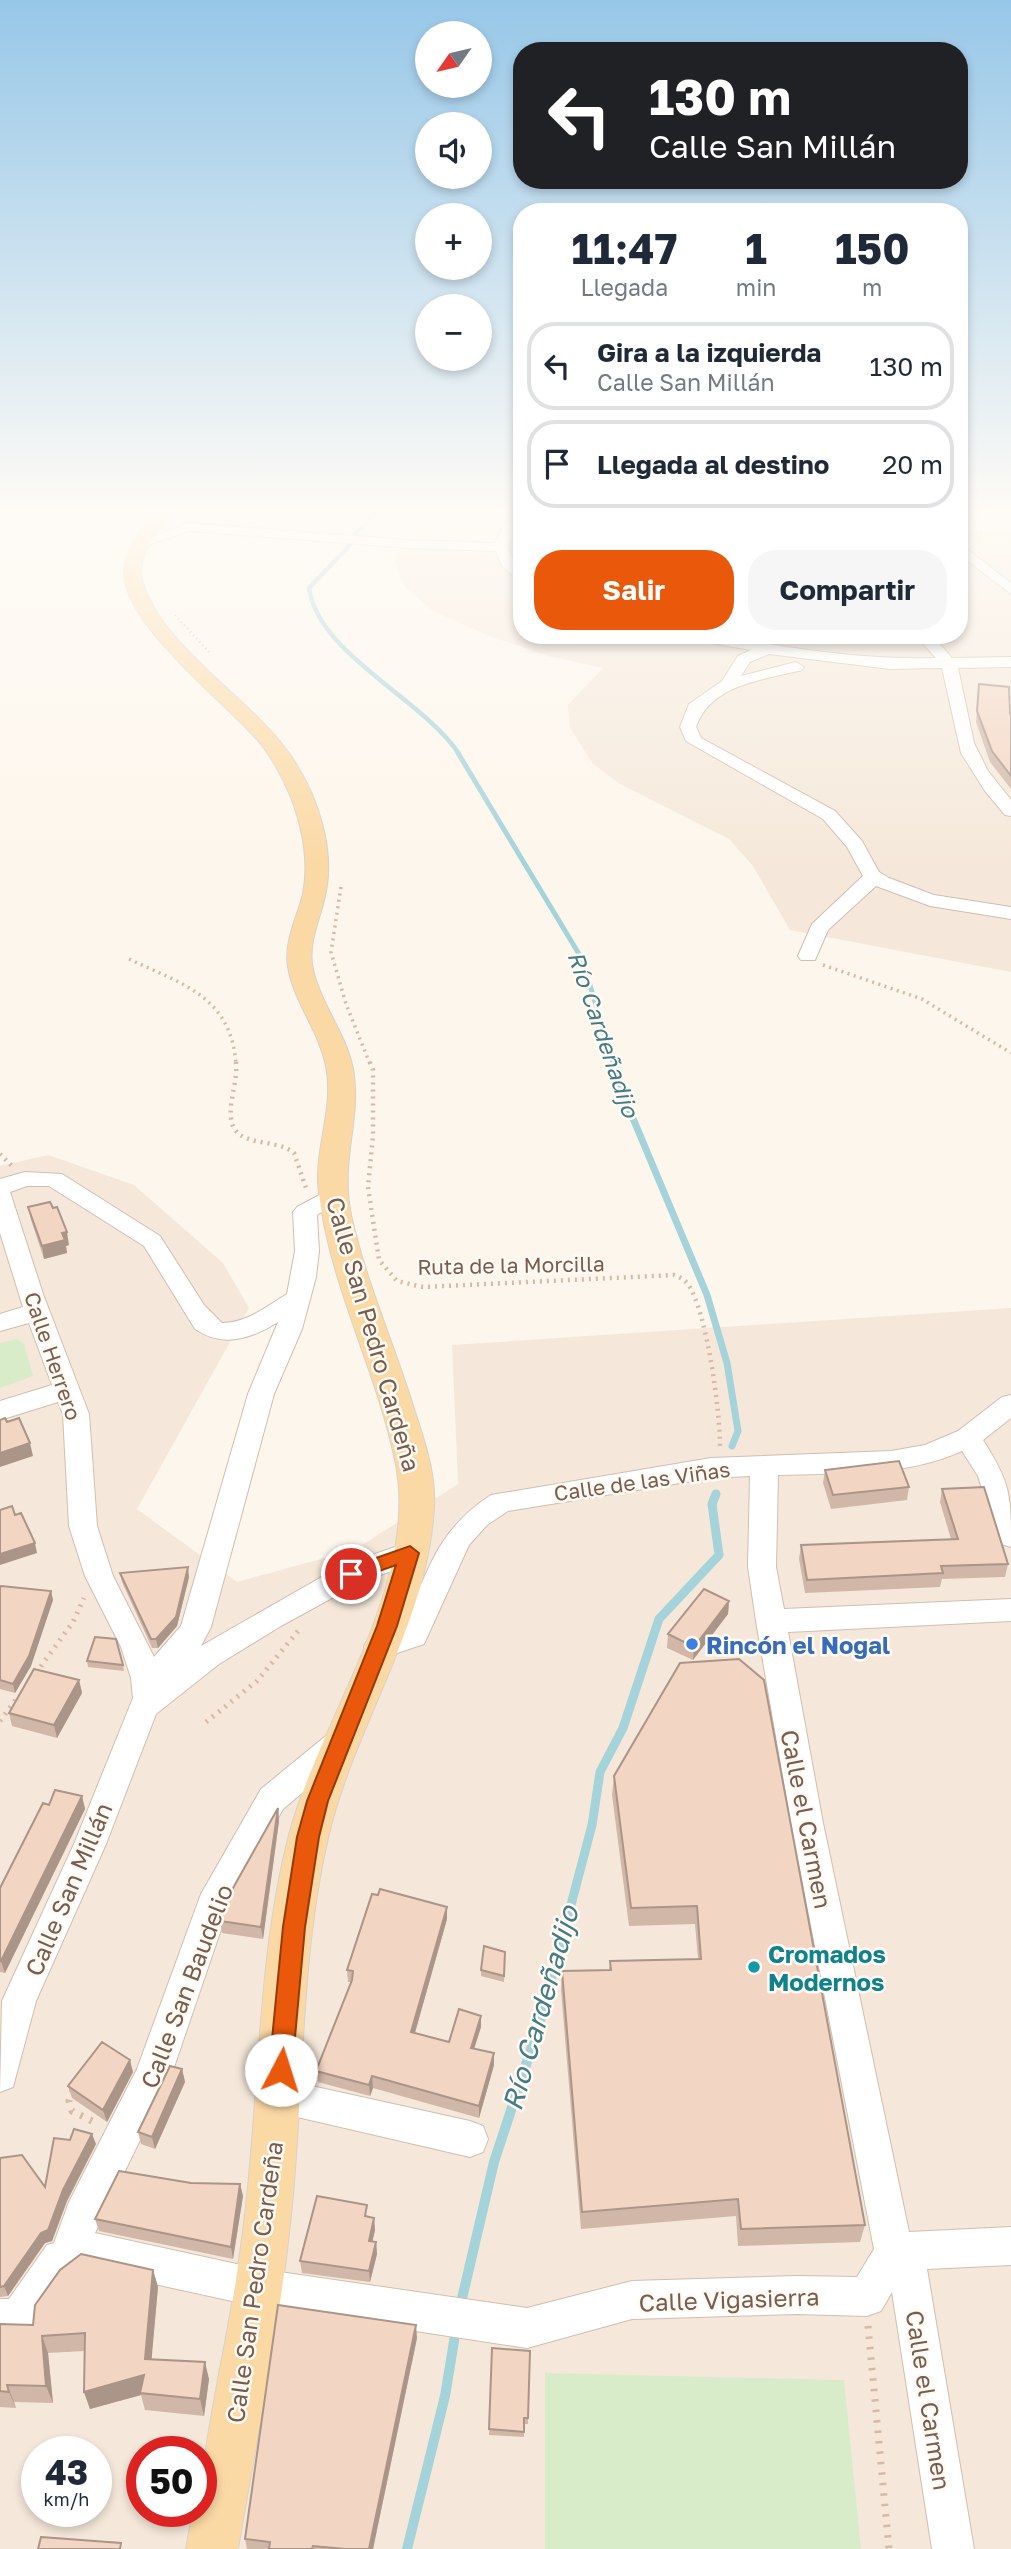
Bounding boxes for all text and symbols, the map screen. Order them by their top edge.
north arrow [415,21,492,98]
map controls [415,21,492,371]
text: 130 m [649,67,791,126]
icon: left [534,70,625,161]
button: sound [415,112,492,189]
text: Calle San Millán [649,127,896,165]
button: + [415,203,492,280]
text: 11:47 [571,223,677,273]
text: 1 [745,223,767,273]
text: 150 [835,223,909,273]
text: Llegada [581,273,668,301]
text: min [736,273,776,301]
text: m [862,273,882,301]
button: − [415,294,492,371]
text: Gira a la izquierda [597,337,821,368]
icon: left [538,347,576,385]
text: 130 m [870,351,943,382]
text: Calle San Millán [597,368,775,396]
icon: arrive [538,445,576,483]
text: Llegada al destino [597,449,829,480]
text: 20 m [882,449,943,480]
button: Salir [534,550,734,630]
button: Compartir [748,550,947,630]
water label: Río Cardeñadijo [562,947,646,1122]
street label: Calle San Pedro Cardeña [321,1193,427,1475]
street label: Ruta de la Morcilla [417,1250,605,1280]
street label: Calle Herrero [19,1288,87,1424]
street label: Calle de las Viñas [552,1456,732,1506]
pin [321,1544,381,1604]
icon: arrive [332,1555,370,1593]
place label: Rincón el Nogal [706,1630,890,1659]
marker: Rincón el Nogal [684,1636,700,1652]
street label: Calle el Carmen [775,1727,839,1911]
street label: Calle San Millán [18,1798,118,1980]
street label: Calle San Baudelio [134,1880,238,2092]
water label: Río Cardeñadijo [495,1900,586,2114]
place label: Cromados Modernos [768,1939,886,1996]
marker: Cromados Modernos [746,1959,762,1975]
position arrow [244,2033,318,2107]
street label: Calle San Pedro Cardeña [220,2139,288,2425]
street label: Calle Vigasierra [638,2281,820,2317]
street label: Calle el Carmen [900,2308,958,2492]
speed limit sign: 50 [126,2436,217,2527]
text: 43 [45,2451,88,2493]
text: km/h [44,2488,89,2510]

